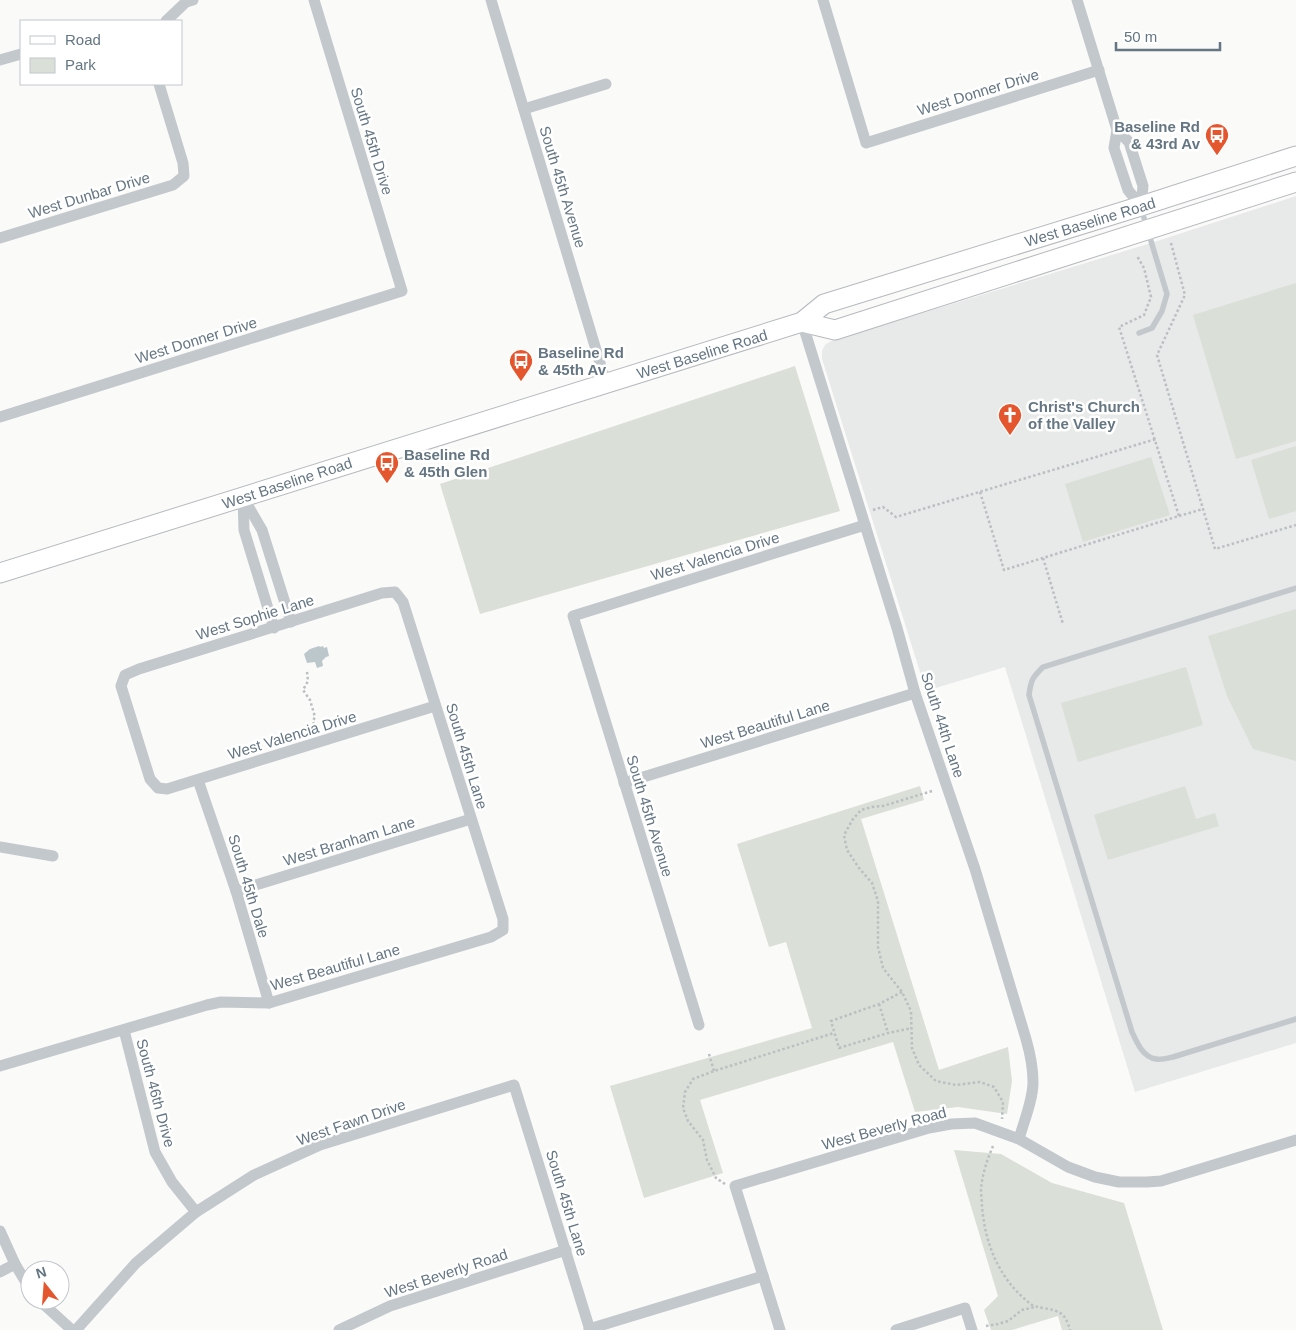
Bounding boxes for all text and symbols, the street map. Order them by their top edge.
legend [20,20,182,85]
scale bar [1116,20,1220,52]
text: 50 m [1124,28,1157,45]
text: Road [65,31,101,48]
text: Park [65,56,96,73]
street label: West Donner Drive [915,65,1041,119]
street label: South 45th Drive [348,85,396,197]
place label: Baseline Rd & 43rd Av [1114,118,1201,152]
bus stop icon: Baseline Rd & 43rd Av [1204,122,1230,156]
street label: South 45th Avenue [536,124,590,250]
street label: West Dunbar Drive [26,168,152,222]
street label: West Baseline Road [1023,194,1157,250]
street label: West Donner Drive [133,313,259,367]
street label: West Baseline Road [635,326,769,382]
place label: Baseline Rd & 45th Av [538,344,624,378]
bus stop icon: Baseline Rd & 45th Av [508,348,534,382]
place label: Christ's Church of the Valley [1028,398,1140,432]
church icon: Christ's Church of the Valley [997,402,1023,436]
place label: Baseline Rd & 45th Glen [404,446,490,480]
bus stop icon: Baseline Rd & 45th Glen [374,450,400,484]
street label: West Baseline Road [220,454,354,512]
street label: West Valencia Drive [649,528,781,584]
street label: West Sophie Lane [194,591,316,643]
street label: South 44th Lane [918,670,968,780]
street label: West Beautiful Lane [698,696,832,752]
street label: South 45th Lane [443,701,491,811]
street label: West Valencia Drive [226,707,358,763]
street label: South 45th Avenue [623,753,677,879]
street label: West Branham Lane [281,813,417,869]
street label: South 45th Dale [225,832,273,940]
street label: West Beautiful Lane [268,940,402,994]
street label: South 46th Drive [133,1037,179,1149]
street label: West Fawn Drive [294,1095,408,1149]
street label: West Beverly Road [820,1103,948,1153]
street label: South 45th Lane [543,1148,591,1258]
street label: West Beverly Road [382,1245,510,1301]
north arrow [20,1260,70,1310]
text: N [34,1263,48,1282]

